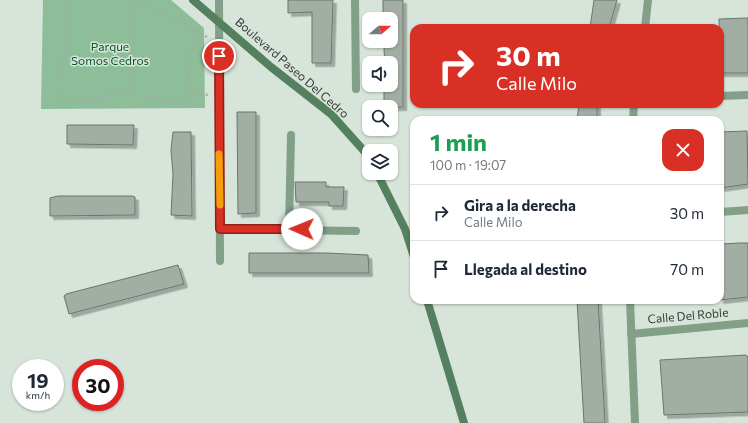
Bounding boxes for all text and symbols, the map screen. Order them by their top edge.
north arrow [362,12,398,48]
map controls [362,12,398,180]
street label: Boulevard Paseo Del Cedro [233,14,352,120]
text: 30 m [496,38,561,72]
park label: Parque Somos Cedros [71,39,149,67]
pin [202,39,236,73]
icon: right [430,40,482,92]
icon: arrive [208,45,230,67]
button: sound [362,56,398,92]
text: Calle Milo [496,72,577,94]
button: search [362,100,398,136]
text: 1 min [430,127,487,156]
button: close [662,129,704,171]
button: layers [362,144,398,180]
text: 100 m · 19:07 [430,157,506,173]
text: Gira a la derecha [464,196,576,214]
icon: right [430,202,452,224]
text: 30 m [670,204,704,222]
position arrow [281,208,323,250]
text: Calle Milo [464,214,523,230]
icon: arrive [430,258,452,280]
text: Llegada al destino [464,260,587,278]
text: 70 m [670,260,704,278]
street label: Calle Del Roble [647,304,729,326]
speed limit sign: 30 [72,359,124,411]
text: 19 [27,368,49,392]
text: km/h [26,389,50,401]

